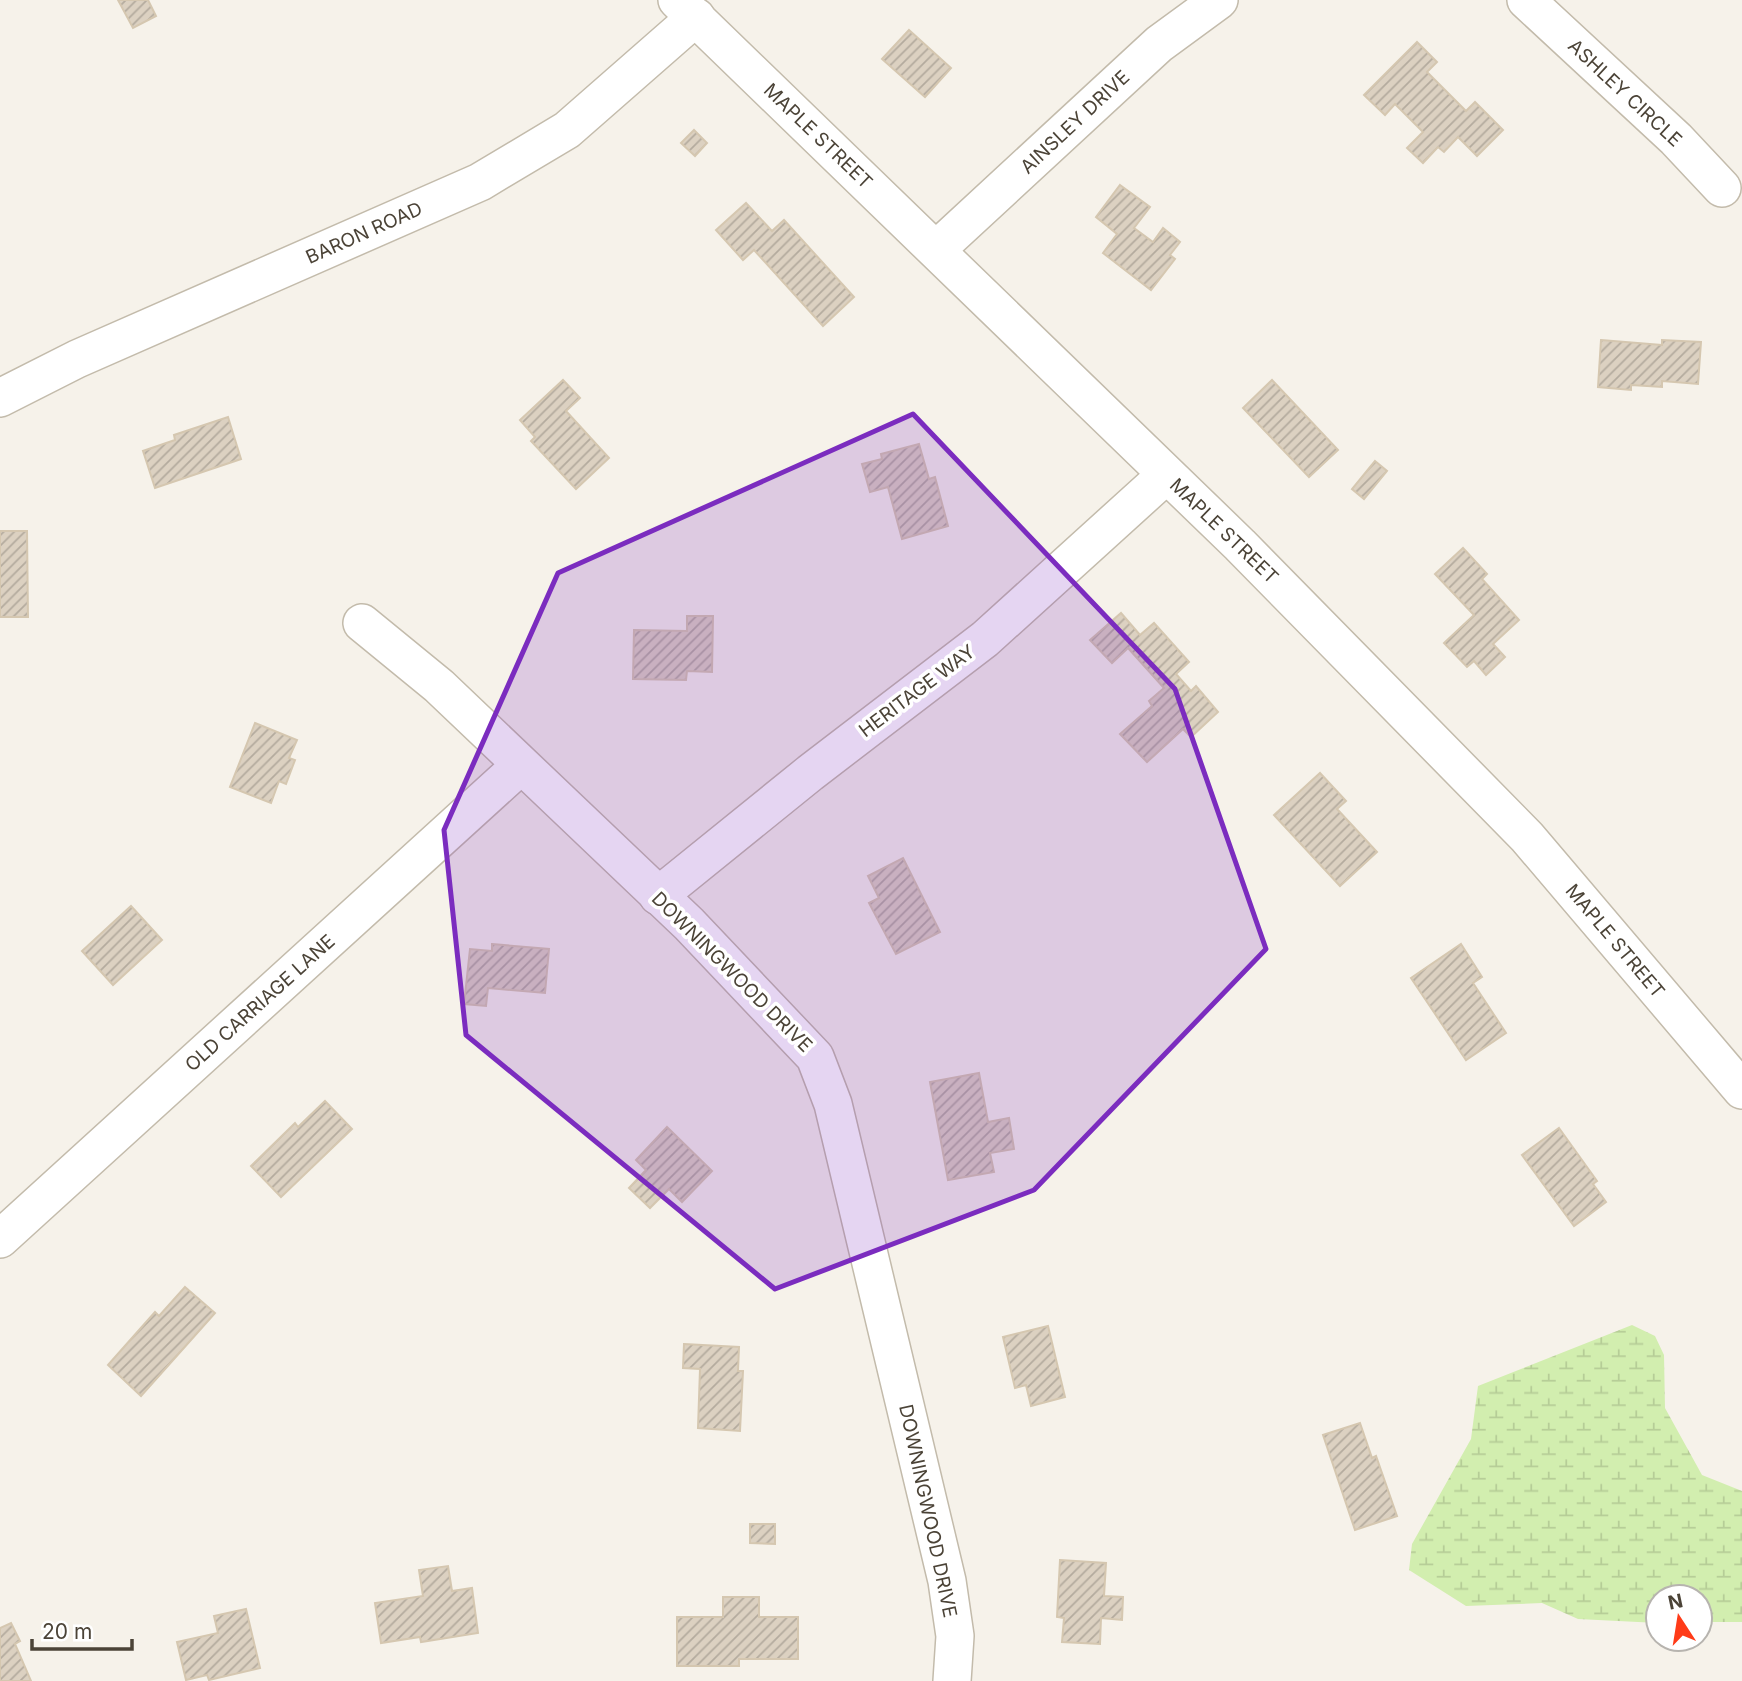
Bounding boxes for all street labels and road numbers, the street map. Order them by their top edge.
street label: ASHLEY CIRCLE [1563,34,1687,152]
street label: AINSLEY DRIVE [1016,66,1134,178]
street label: MAPLE STREET [759,79,877,193]
street label: BARON ROAD [302,197,426,269]
street label: MAPLE STREET [1165,474,1283,588]
street label: HERITAGE WAY [855,640,980,742]
street label: MAPLE STREET [1561,879,1669,1003]
street label: DOWNINGWOOD DRIVE [647,887,817,1057]
street label: OLD CARRIAGE LANE [180,930,340,1076]
street label: DOWNINGWOOD DRIVE [894,1402,962,1620]

